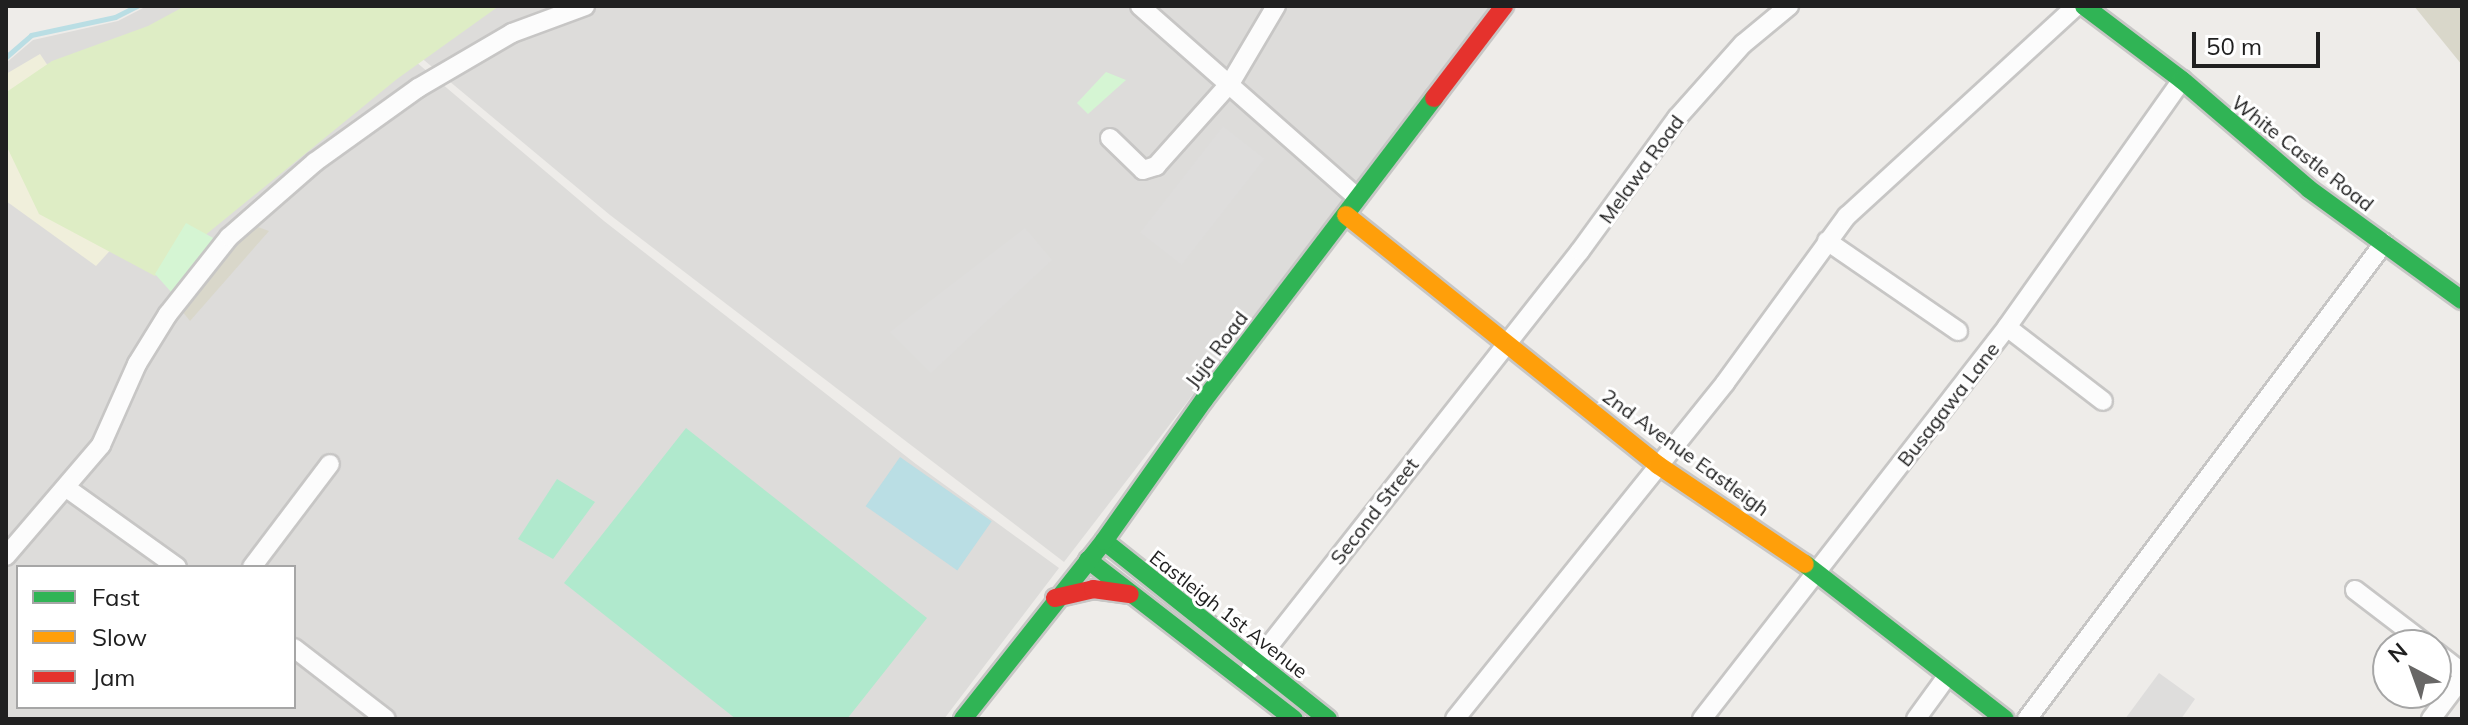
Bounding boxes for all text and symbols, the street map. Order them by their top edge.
scale bar [2196,16,2324,66]
text: 50 m [2206,31,2262,61]
street label: White Castle Road [2227,90,2379,216]
street label: Melawa Road [1594,110,1688,228]
street label: Juja Road [1180,306,1252,392]
street label: Busagawa Lane [1892,337,2004,471]
street label: 2nd Avenue Eastleigh [1598,383,1774,521]
street label: Second Street [1325,453,1423,569]
street label: Eastleigh 1st Avenue [1145,545,1313,683]
legend [16,565,296,709]
text: Fast [92,582,140,612]
text: Slow [92,622,147,652]
north arrow [2372,629,2452,709]
text: N [2382,636,2413,668]
text: Jam [92,662,135,692]

